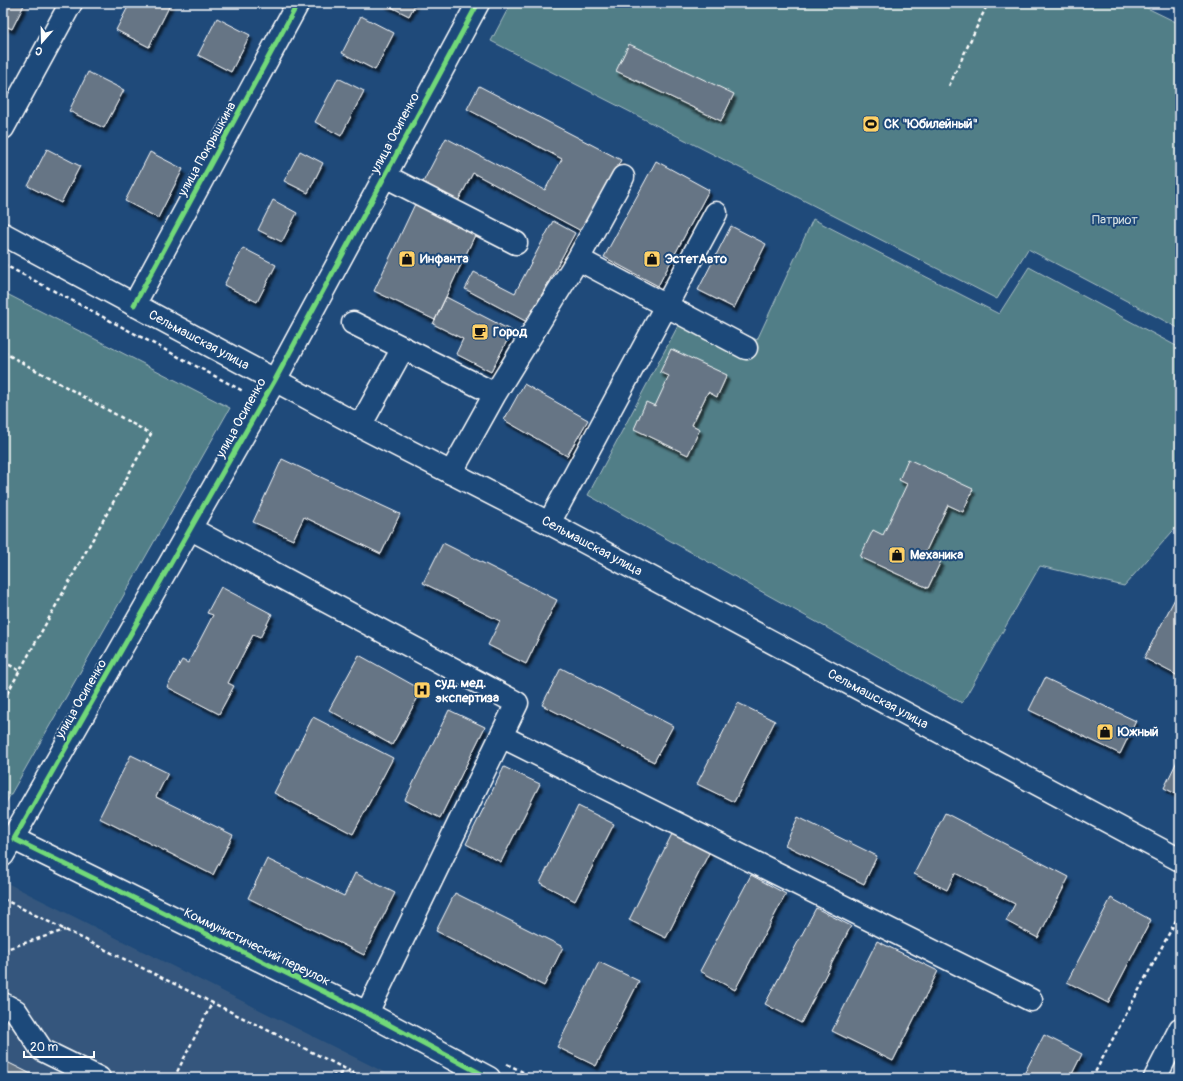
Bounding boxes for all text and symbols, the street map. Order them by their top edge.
north arrow [22,22,62,62]
text: С [33,44,44,58]
street label: улица Осипенко [367,90,423,177]
street label: улица Покрышкина [174,99,240,200]
sports icon: СК "Юбилейный" [861,114,881,134]
place label: СК "Юбилейный" [884,116,978,132]
park label: Патриот [1092,212,1138,228]
shop icon: Инфанта [397,249,417,269]
shop icon: ЭстетАвто [642,249,662,269]
place label: Инфанта [420,251,469,267]
place label: ЭстетАвто [665,251,727,267]
street label: Сельмашская улица [146,307,252,373]
cafe icon: Город [470,322,490,342]
place label: Город [493,324,527,340]
street label: улица Осипенко [212,375,270,462]
street label: Сельмашская улица [539,513,645,579]
shop icon: Механика [887,545,907,565]
place label: Механика [910,547,963,563]
street label: улица Осипенко [51,656,110,742]
street label: Сельмашская улица [825,666,931,732]
place label: суд. мед. экспертиза [434,675,499,706]
hospital icon: суд. мед. экспертиза [412,680,432,700]
shop icon: Южный [1095,722,1115,742]
place label: Южный [1117,724,1159,740]
street label: Коммунистический переулок [181,905,333,990]
scale bar [24,1033,94,1059]
text: 20 m [30,1040,59,1055]

